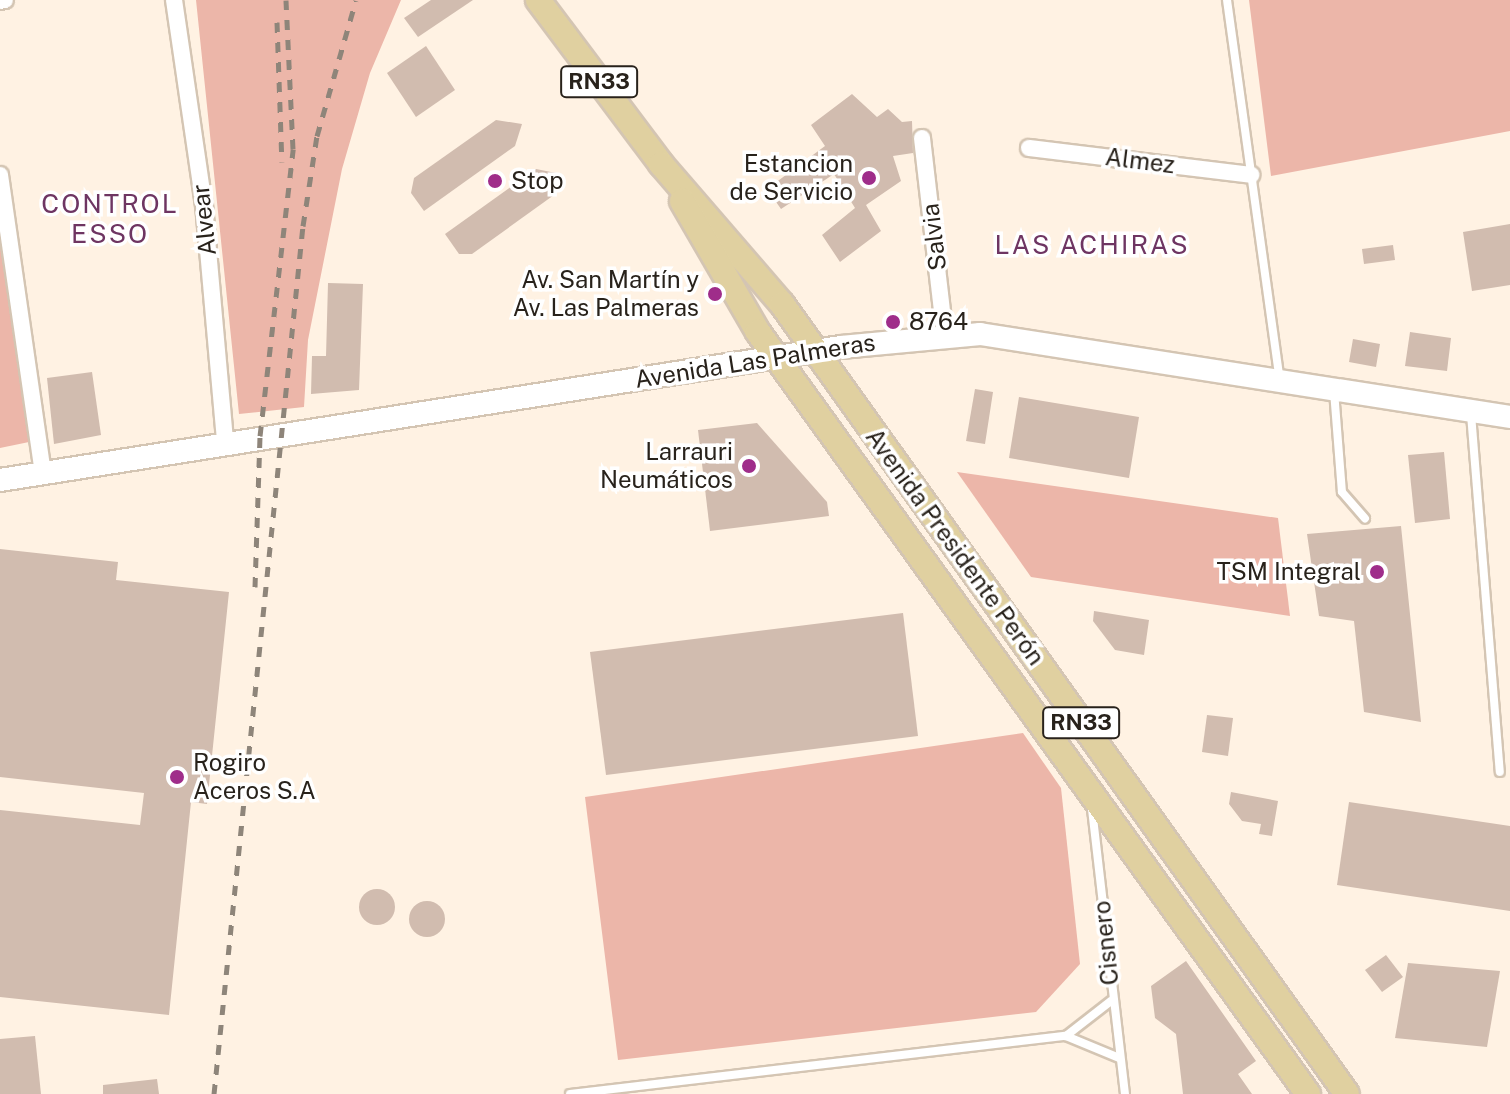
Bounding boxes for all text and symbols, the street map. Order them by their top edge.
road number: RN33 [559,64,639,100]
street label: Almez [1104,142,1176,180]
place label: Estancion de Servicio [729,150,853,206]
place label: Stop [511,167,563,195]
marker: Estancion de Servicio [860,169,878,187]
marker: Stop [486,172,504,190]
street label: Alvear [186,183,222,257]
district label: CONTROL ESSO [41,188,179,250]
street label: Salvia [916,202,952,272]
district label: LAS ACHIRAS [994,229,1190,261]
place label: Av. San Martín y Av. Las Palmeras [513,266,699,322]
marker: Av. San Martín y Av. Las Palmeras [706,285,724,303]
place label: 8764 [909,308,968,336]
marker: 8764 [884,313,902,331]
street label: Avenida Las Palmeras [633,328,877,394]
street label: Avenida Presidente Perón [860,423,1050,671]
place label: Larrauri Neumáticos [600,438,733,494]
marker: Larrauri Neumáticos [740,457,758,475]
place label: TSM Integral [1217,558,1361,586]
marker: TSM Integral [1368,563,1386,581]
road number: RN33 [1041,705,1121,741]
place label: Rogiro Aceros S.A [193,749,316,805]
marker: Rogiro Aceros S.A [168,768,186,786]
street label: Cisnero [1087,899,1125,987]

